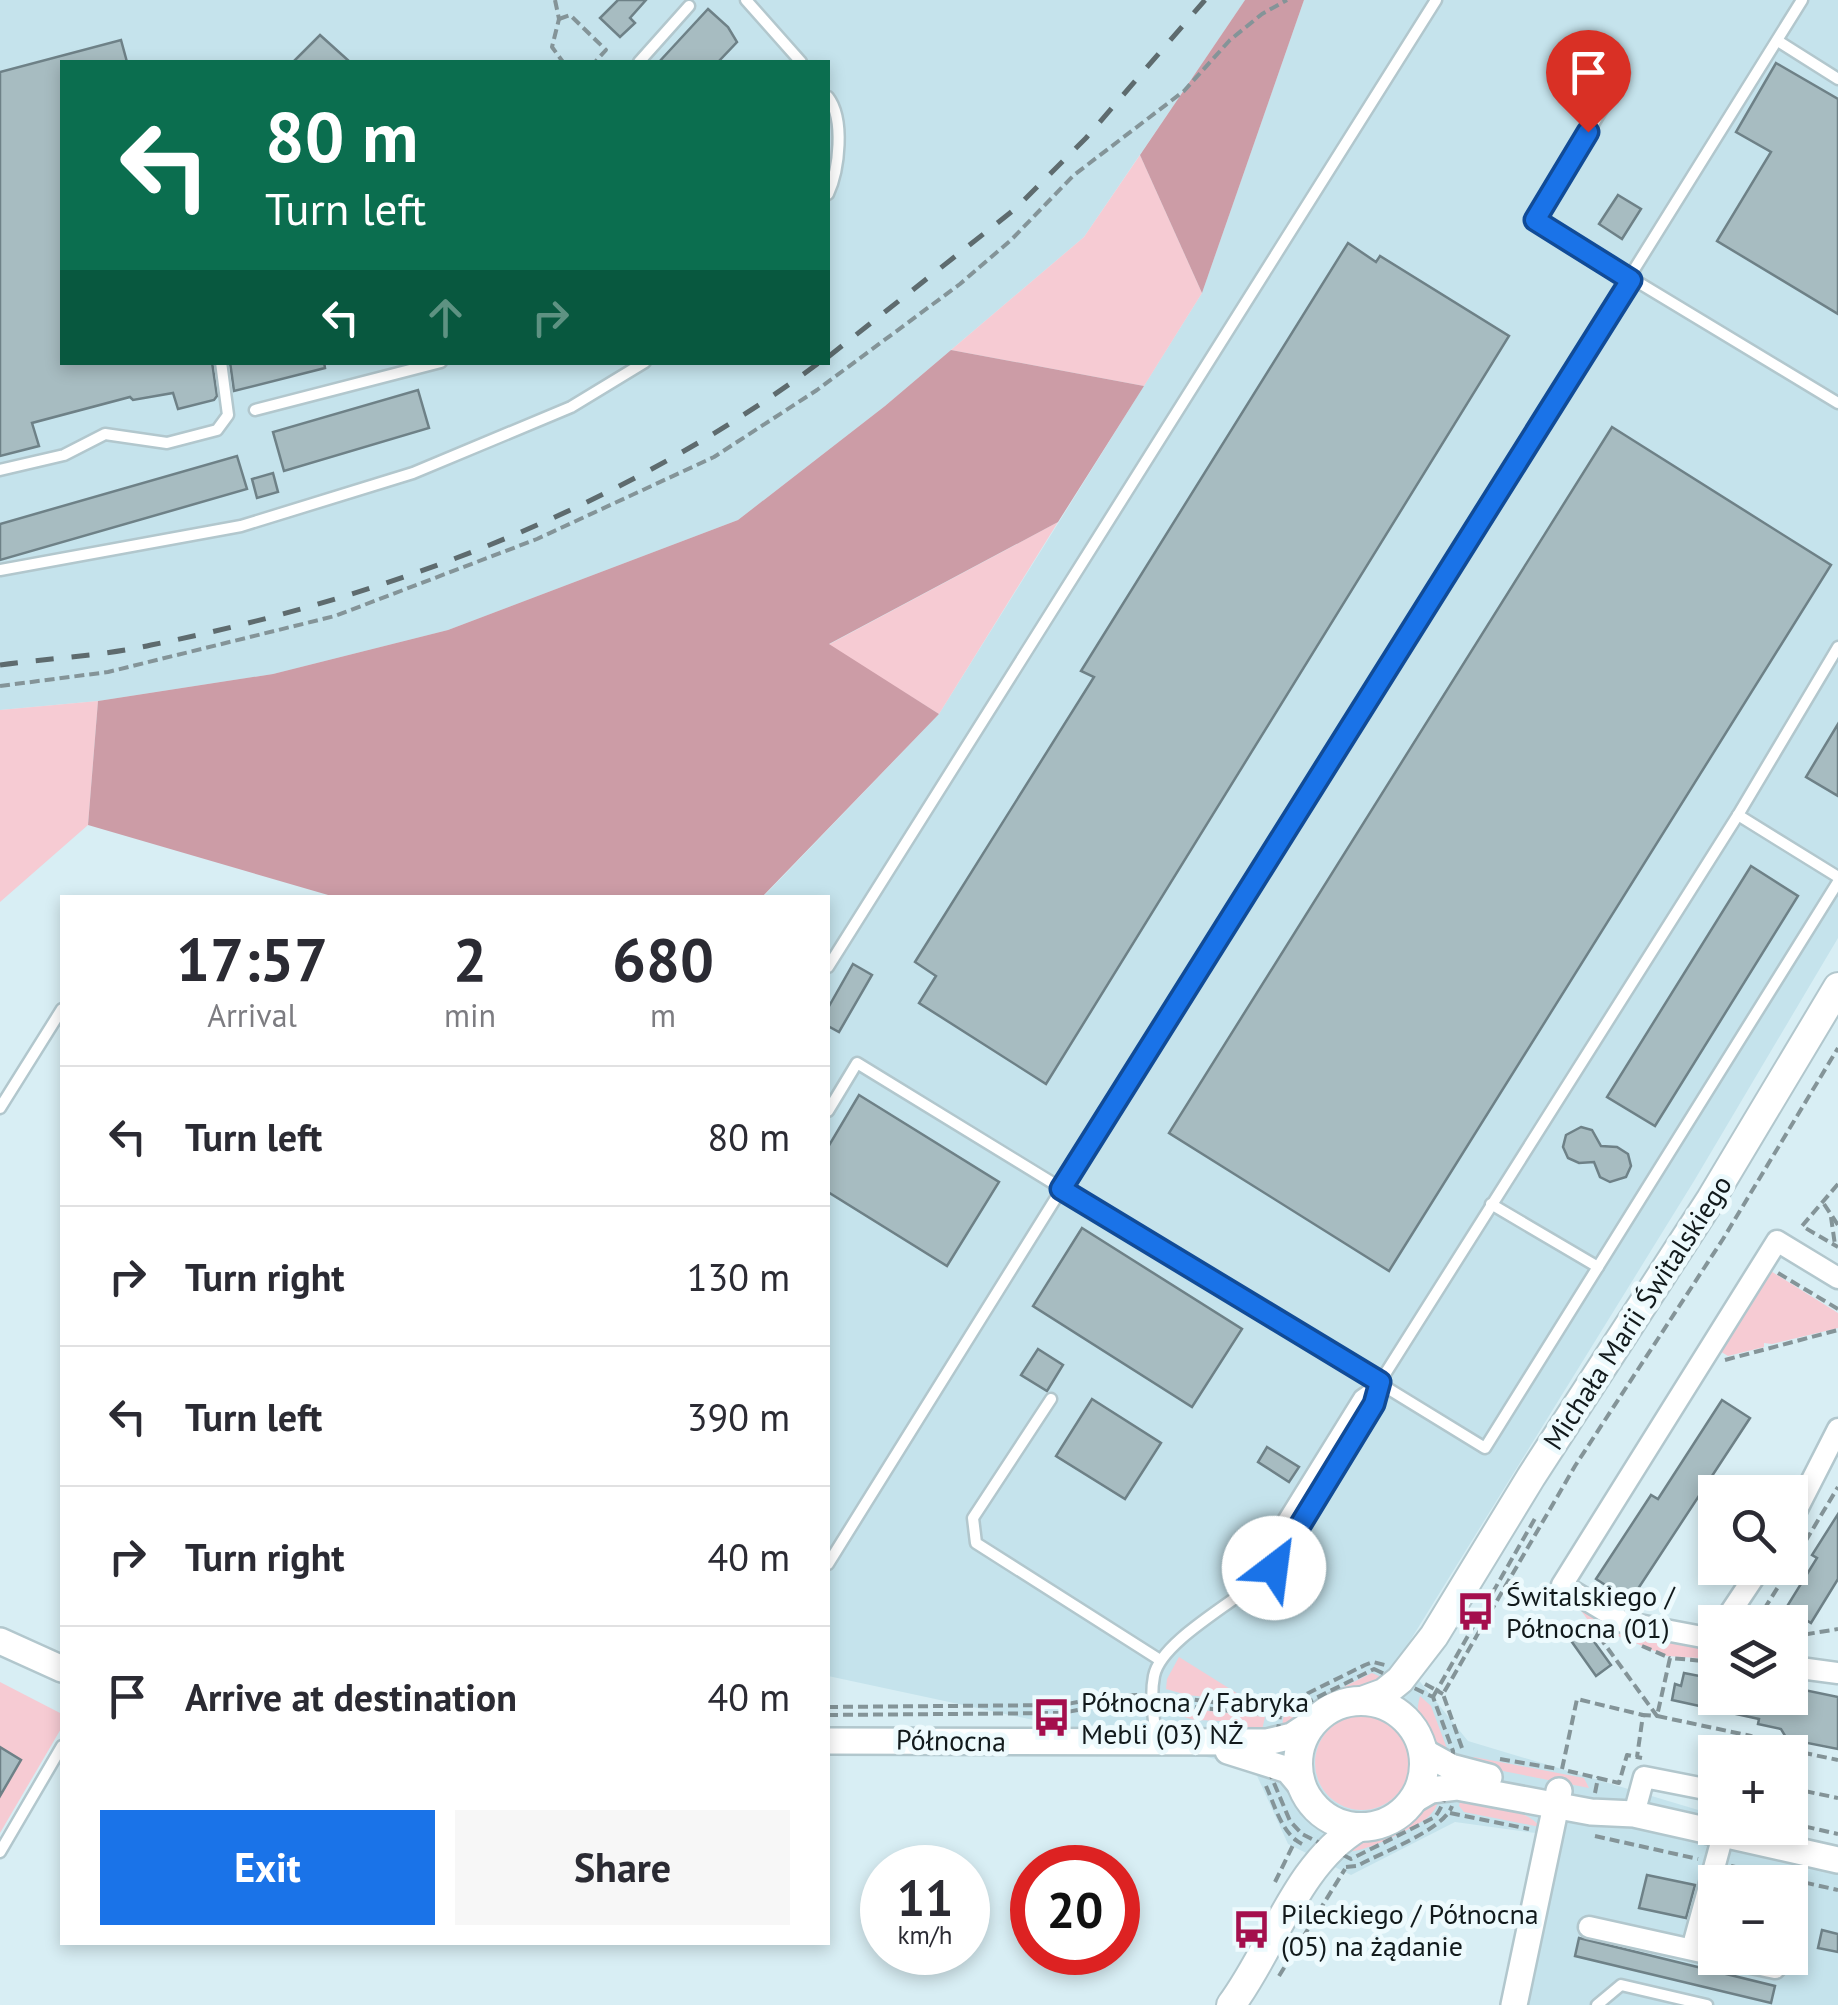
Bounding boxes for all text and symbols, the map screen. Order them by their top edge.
pin [1546,30,1631,133]
icon: arrive [1561,45,1616,100]
text: 80 m [265,91,418,181]
icon: left [100,100,230,230]
text: Turn left [265,179,426,237]
icon: left [313,290,368,345]
icon: ahead [418,290,473,345]
icon: right [523,290,578,345]
text: 17:57 [176,920,328,998]
text: 2 [453,920,487,998]
text: 680 [612,920,714,998]
text: Arrival [207,994,297,1036]
text: min [444,994,496,1036]
text: m [650,994,676,1036]
icon: left [100,1109,155,1164]
text: Turn left [185,1112,322,1161]
text: 80 m [708,1112,790,1161]
street label: Michała Marii Świtalskiego [1534,1168,1740,1456]
icon: right [100,1249,155,1304]
text: Turn right [185,1252,345,1301]
text: 130 m [687,1252,790,1301]
icon: left [100,1389,155,1444]
text: Turn left [185,1392,322,1441]
text: 390 m [687,1392,790,1441]
map controls [1698,1475,1808,1975]
button: search [1698,1475,1808,1585]
position arrow [1222,1516,1326,1620]
icon: right [100,1529,155,1584]
text: Turn right [185,1532,345,1581]
text: 40 m [708,1532,790,1581]
place label: Świtalskiego / Północna (01) [1506,1577,1676,1646]
bus stop icon: Świtalskiego / Północna (01) [1455,1590,1497,1632]
button: layers [1698,1605,1808,1715]
icon: arrive [100,1669,155,1724]
text: Arrive at destination [185,1672,517,1721]
text: 40 m [708,1672,790,1721]
place label: Północna / Fabryka Mebli (03) NŻ [1081,1683,1309,1752]
bus stop icon: Północna / Fabryka Mebli (03) NŻ [1030,1696,1072,1738]
street label: Północna [896,1721,1006,1759]
button: + [1698,1735,1808,1845]
button: Exit [100,1810,435,1925]
button: Share [455,1810,790,1925]
speed limit sign: 20 [1010,1845,1140,1975]
text: 11 [897,1865,953,1930]
button: − [1698,1865,1808,1975]
place label: Pileckiego / Północna (05) na żądanie [1281,1895,1539,1964]
bus stop icon: Pileckiego / Północna (05) na żądanie [1230,1908,1272,1950]
text: km/h [898,1919,952,1951]

